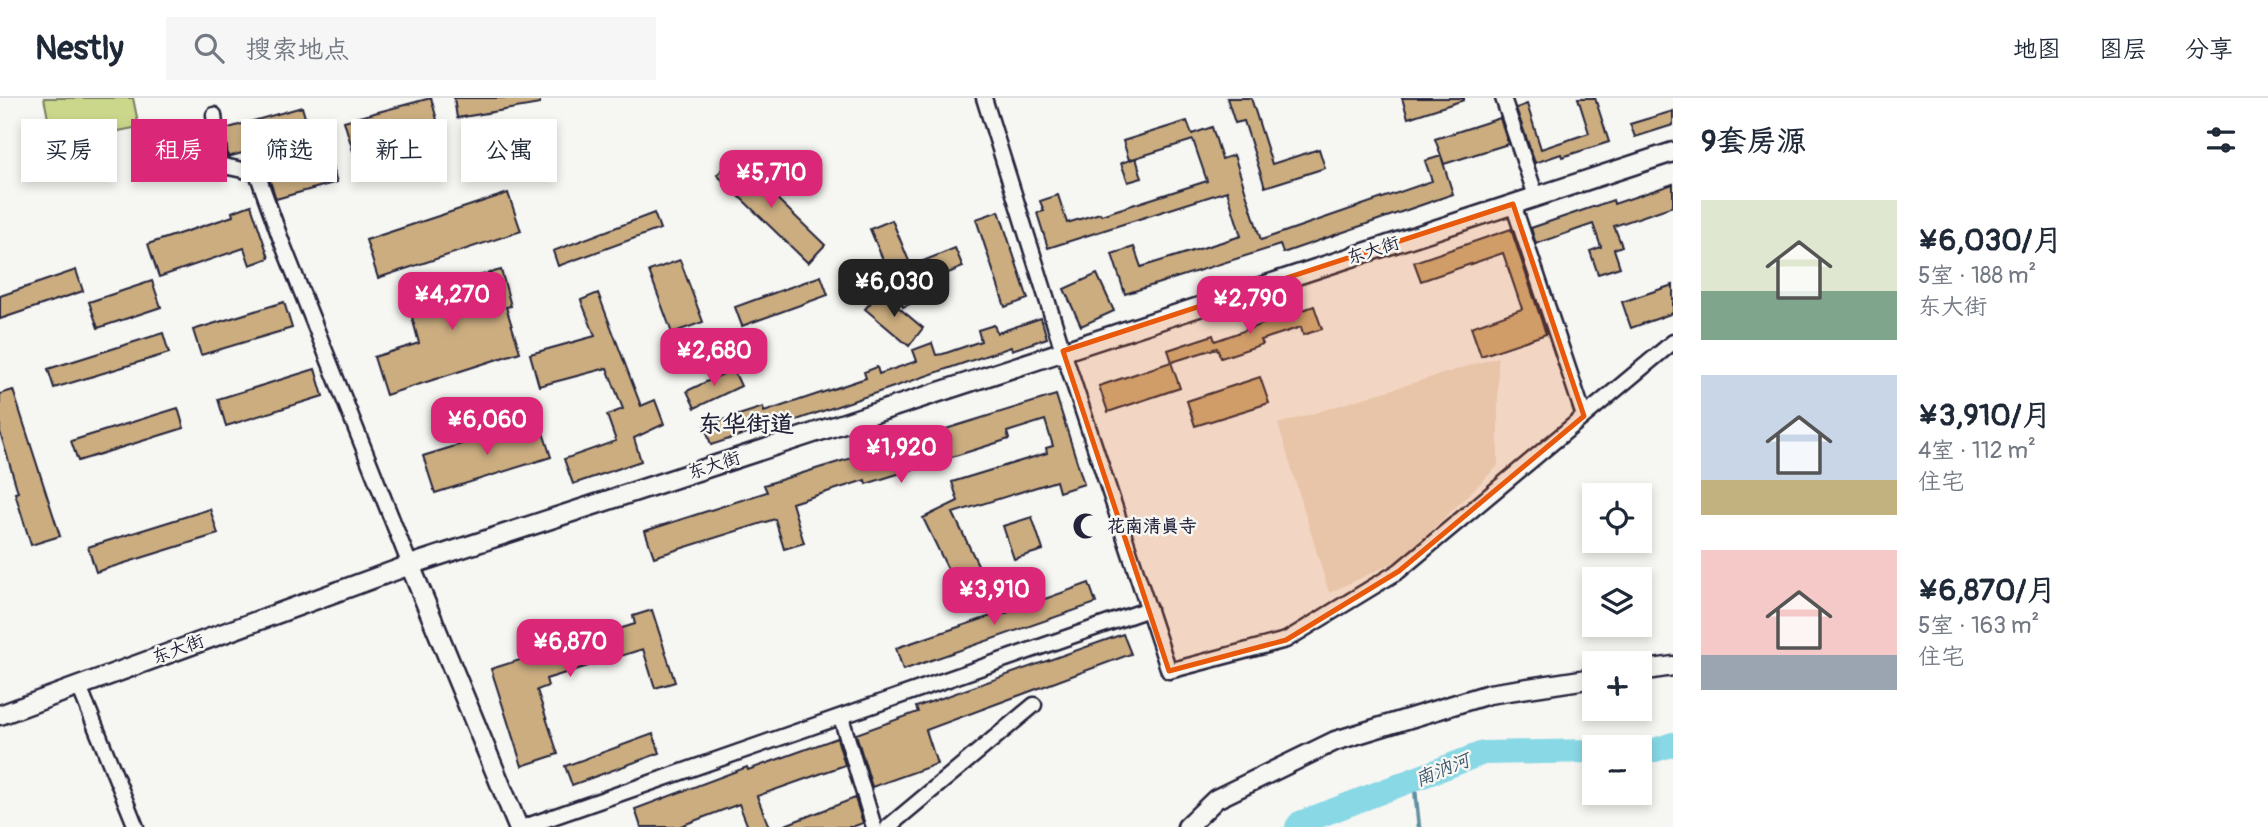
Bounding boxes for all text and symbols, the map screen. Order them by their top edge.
search box [166,17,656,80]
text: Nestly [35,28,124,69]
icon: search [190,29,228,67]
text: 搜索地点 [246,34,350,66]
text: 地图 [2013,35,2061,64]
text: 图层 [2099,35,2147,64]
text: 分享 [2185,35,2233,64]
chip: 买房 [21,119,117,182]
chip: 租房 [131,119,227,182]
chip: 筛选 [241,119,337,182]
chip: 新上 [351,119,447,182]
chip: 公寓 [461,119,557,182]
icon: filters [2202,121,2240,159]
text: 9套房源 [1701,123,1806,160]
pin: ¥5,710 [714,150,828,210]
text: ¥5,710 [735,158,807,187]
text: ¥6,030/月 [1918,222,2062,259]
icon: home [1757,228,1841,312]
street label: 东大街 [1344,231,1402,270]
pin: ¥6,030 [837,260,951,319]
text: 5室 · 188 m² [1918,261,2036,290]
text: ¥6,030 [854,267,934,296]
pin: ¥4,270 [395,272,509,332]
pin: ¥2,790 [1193,276,1307,336]
text: ¥4,270 [414,280,490,309]
text: ¥2,790 [1213,284,1287,313]
text: 东大街 [1918,292,1987,321]
pin: ¥2,680 [657,328,771,388]
text: ¥2,680 [676,336,752,365]
text: ¥3,910/月 [1918,397,2052,434]
pin: ¥6,060 [430,398,544,457]
icon: home [1757,403,1841,487]
text: ¥6,060 [447,405,527,434]
district label: 东华街道 [698,410,794,439]
pin: ¥1,920 [844,426,958,485]
text: ¥1,920 [865,433,937,462]
text: 4室 · 112 m² [1918,436,2036,465]
street label: 东大街 [685,446,743,485]
text: 住宅 [1918,467,1964,496]
map controls [1582,483,1652,805]
button: locate [1582,483,1652,553]
mosque icon: 花南清真寺 [1071,511,1101,541]
place label: 花南清真寺 [1107,515,1197,538]
button: layers [1582,567,1652,637]
pin: ¥3,910 [937,568,1051,627]
text: ¥6,870/月 [1918,572,2056,609]
text: ¥3,910 [958,575,1030,604]
icon: home [1757,578,1841,662]
text: 5室 · 163 m² [1918,611,2039,640]
pin: ¥6,870 [513,620,627,679]
text: ¥6,870 [533,627,607,656]
street label: 东大街 [149,629,207,670]
text: 住宅 [1918,642,1964,671]
button: + [1582,651,1652,721]
button: − [1582,735,1652,805]
water label: 南汭河 [1411,747,1476,792]

